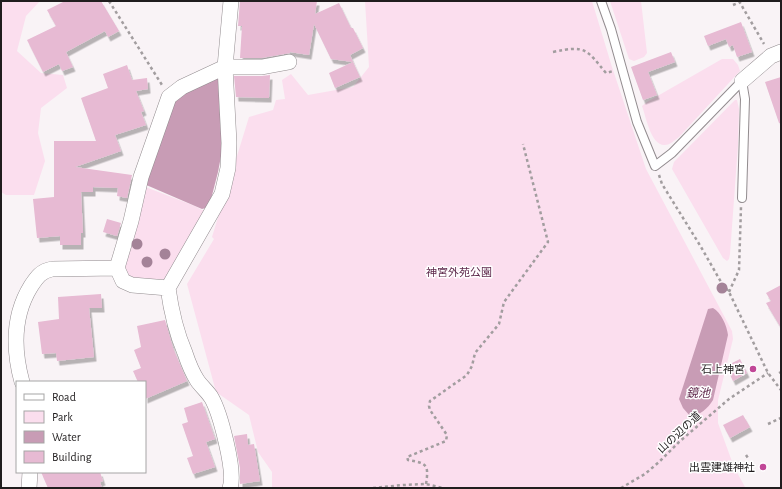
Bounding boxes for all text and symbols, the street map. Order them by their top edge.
park label: 神宮外苑公園 [426,266,492,278]
place label: 石上神宮 [701,364,745,375]
marker: 石上神宮 [748,364,758,374]
legend [16,381,146,473]
water label: 鏡池 [686,386,711,399]
text: Road [52,391,76,403]
street label: 山の辺の道 [655,409,703,455]
text: Park [52,411,73,423]
text: Water [52,431,81,443]
text: Building [52,451,92,463]
place label: 出雲建雄神社 [689,461,755,473]
marker: 出雲建雄神社 [758,462,768,472]

